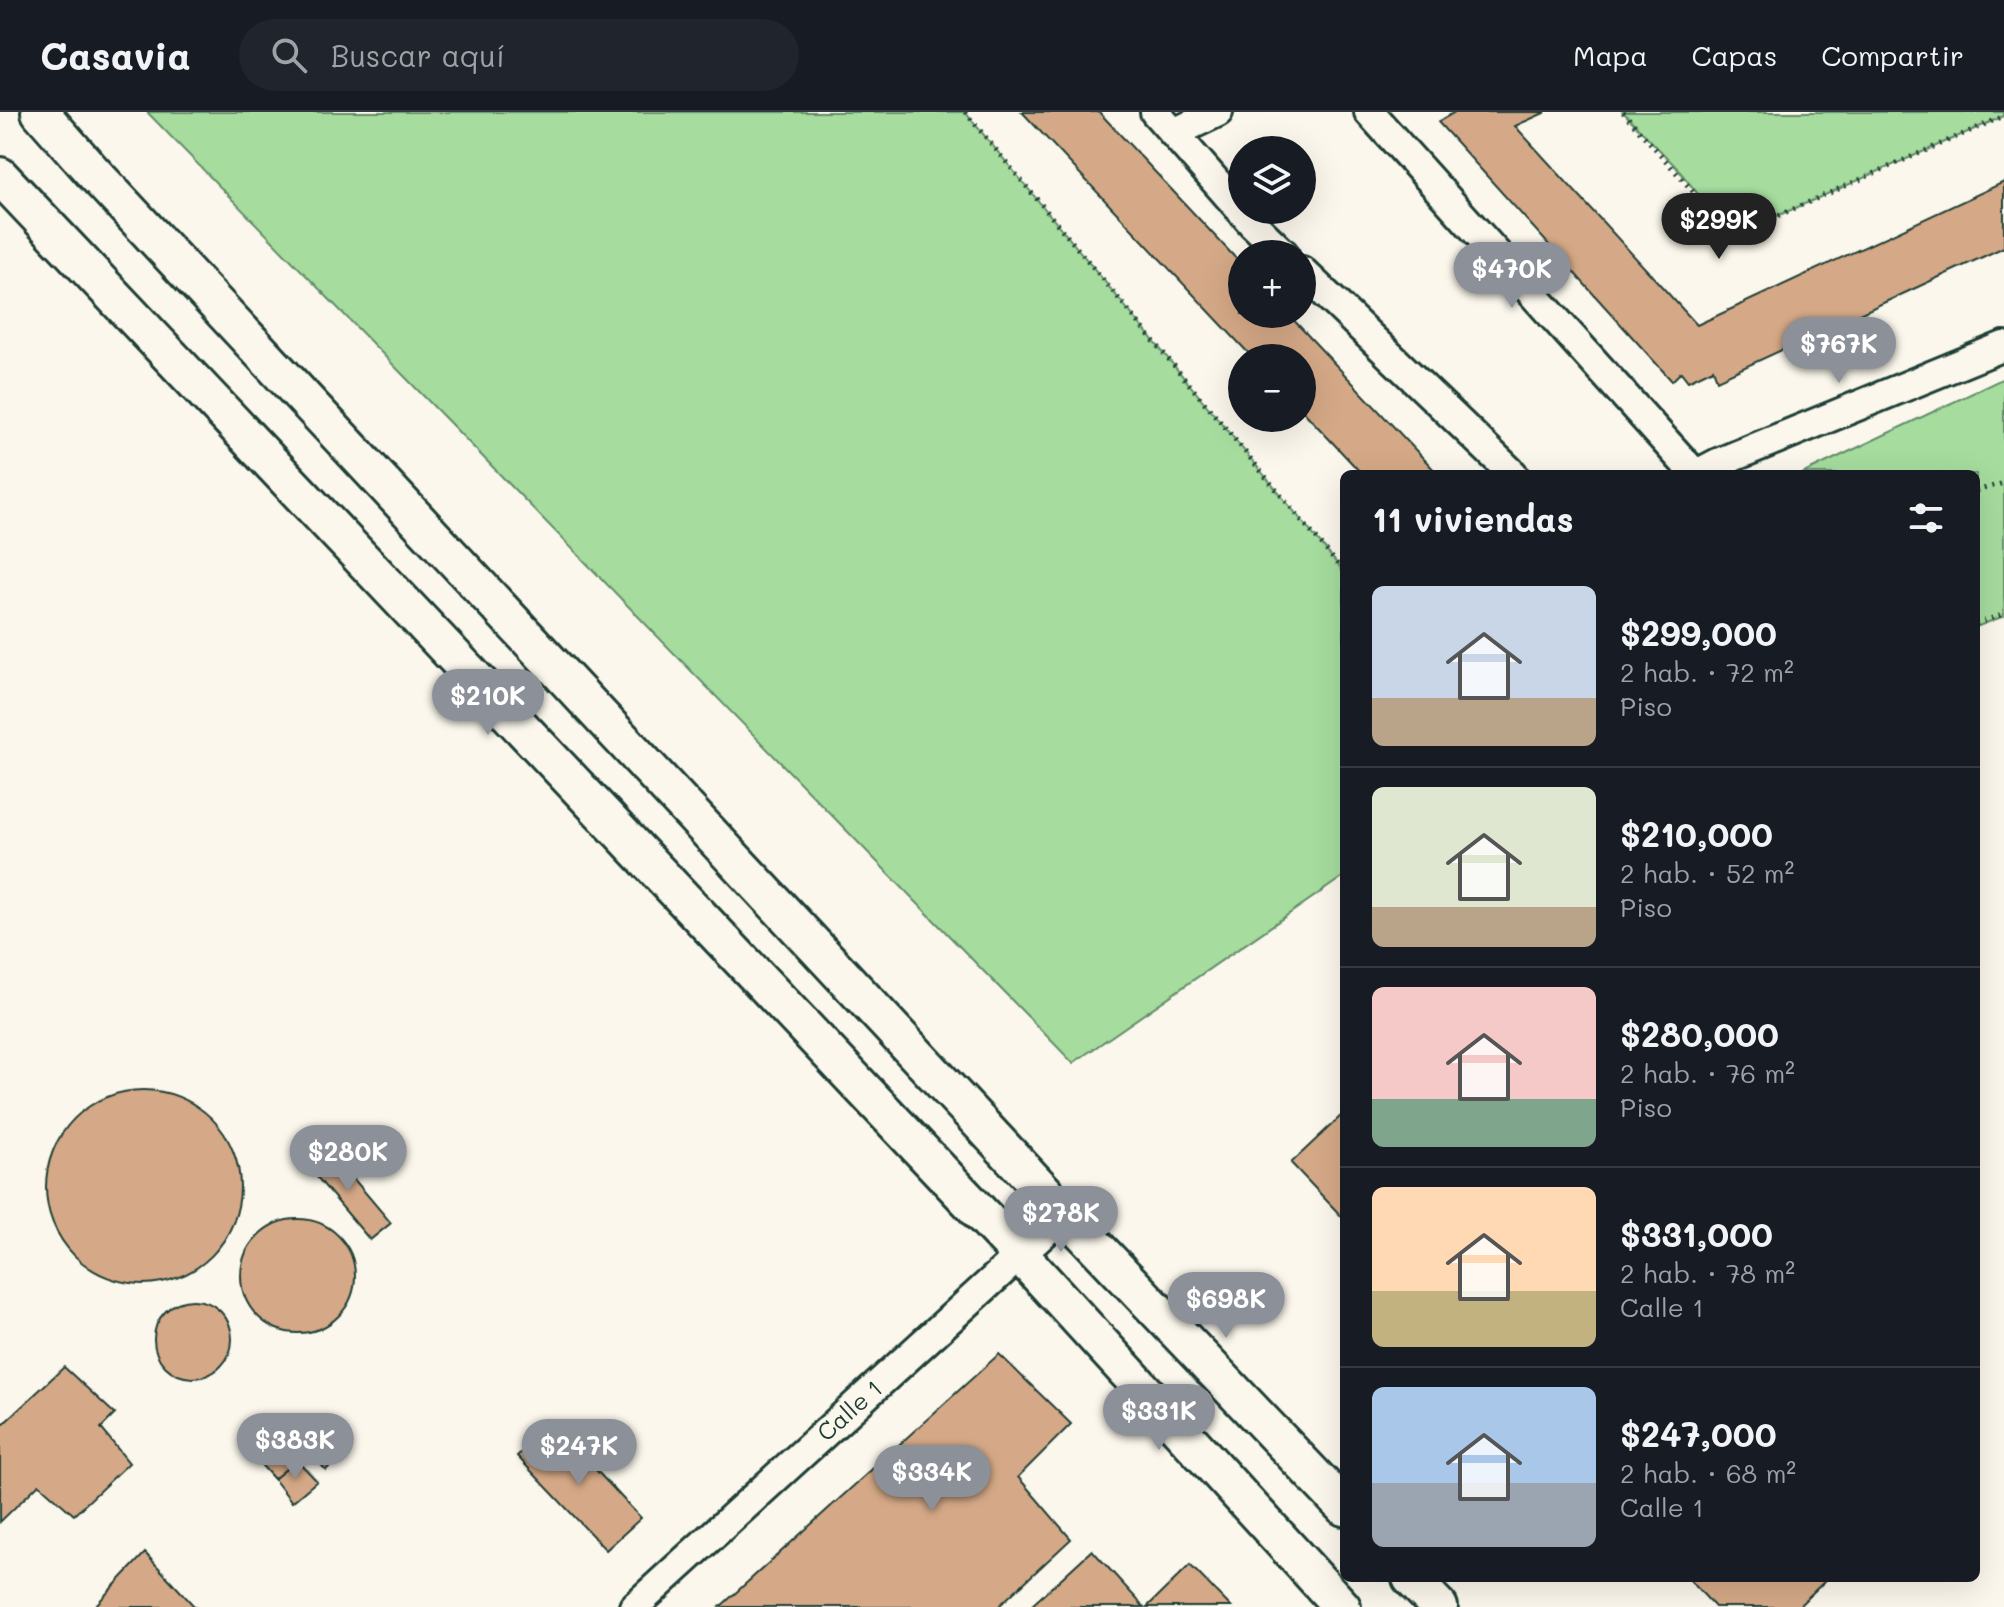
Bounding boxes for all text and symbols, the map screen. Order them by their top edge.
search box [239,19,799,91]
text: Casavia [40,30,191,80]
icon: search [267,33,311,77]
text: Buscar aquí [331,35,505,75]
text: Mapa [1573,37,1648,73]
text: Capas [1692,37,1777,73]
text: Compartir [1821,37,1964,73]
map controls [1228,136,1316,432]
button: layers [1228,136,1316,224]
pin: $299K [1663,193,1775,261]
text: $299K [1680,202,1758,236]
button: + [1228,240,1316,328]
pin: $470K [1456,242,1568,310]
text: $470K [1472,251,1552,285]
pin: $767K [1783,317,1895,385]
text: $767K [1800,326,1878,360]
button: − [1228,344,1316,432]
text: 11 viviendas [1372,496,1574,541]
icon: filters [1904,496,1948,540]
text: $299,000 [1620,610,1777,655]
icon: home [1436,618,1532,714]
text: 2 hab. · 72 m² [1620,655,1794,689]
pin: $210K [432,669,544,737]
text: $210K [450,678,526,712]
text: Piso [1620,689,1672,723]
text: $210,000 [1620,811,1773,856]
icon: home [1436,819,1532,915]
text: 2 hab. · 52 m² [1620,856,1794,890]
text: Piso [1620,890,1672,924]
text: $280,000 [1620,1011,1779,1056]
icon: home [1436,1019,1532,1115]
text: 2 hab. · 76 m² [1620,1056,1795,1090]
text: Piso [1620,1090,1672,1124]
pin: $280K [292,1125,404,1193]
text: $280K [308,1134,388,1168]
pin: $278K [1005,1186,1117,1254]
text: $278K [1022,1195,1100,1229]
text: $331,000 [1620,1211,1773,1256]
icon: home [1436,1219,1532,1315]
text: 2 hab. · 78 m² [1620,1256,1795,1290]
pin: $698K [1170,1272,1282,1340]
text: $698K [1186,1281,1266,1315]
text: Calle 1 [1620,1290,1704,1324]
street label: Calle 1 [810,1372,888,1447]
pin: $331K [1103,1384,1215,1452]
text: $331K [1121,1393,1197,1427]
text: $247,000 [1620,1411,1777,1456]
pin: $383K [239,1413,351,1481]
pin: $247K [523,1419,635,1487]
icon: home [1436,1419,1532,1515]
text: $383K [255,1422,335,1456]
text: $247K [540,1428,618,1462]
pin: $334K [876,1445,988,1513]
text: $334K [892,1454,972,1488]
text: 2 hab. · 68 m² [1620,1456,1796,1490]
text: Calle 1 [1620,1490,1704,1524]

